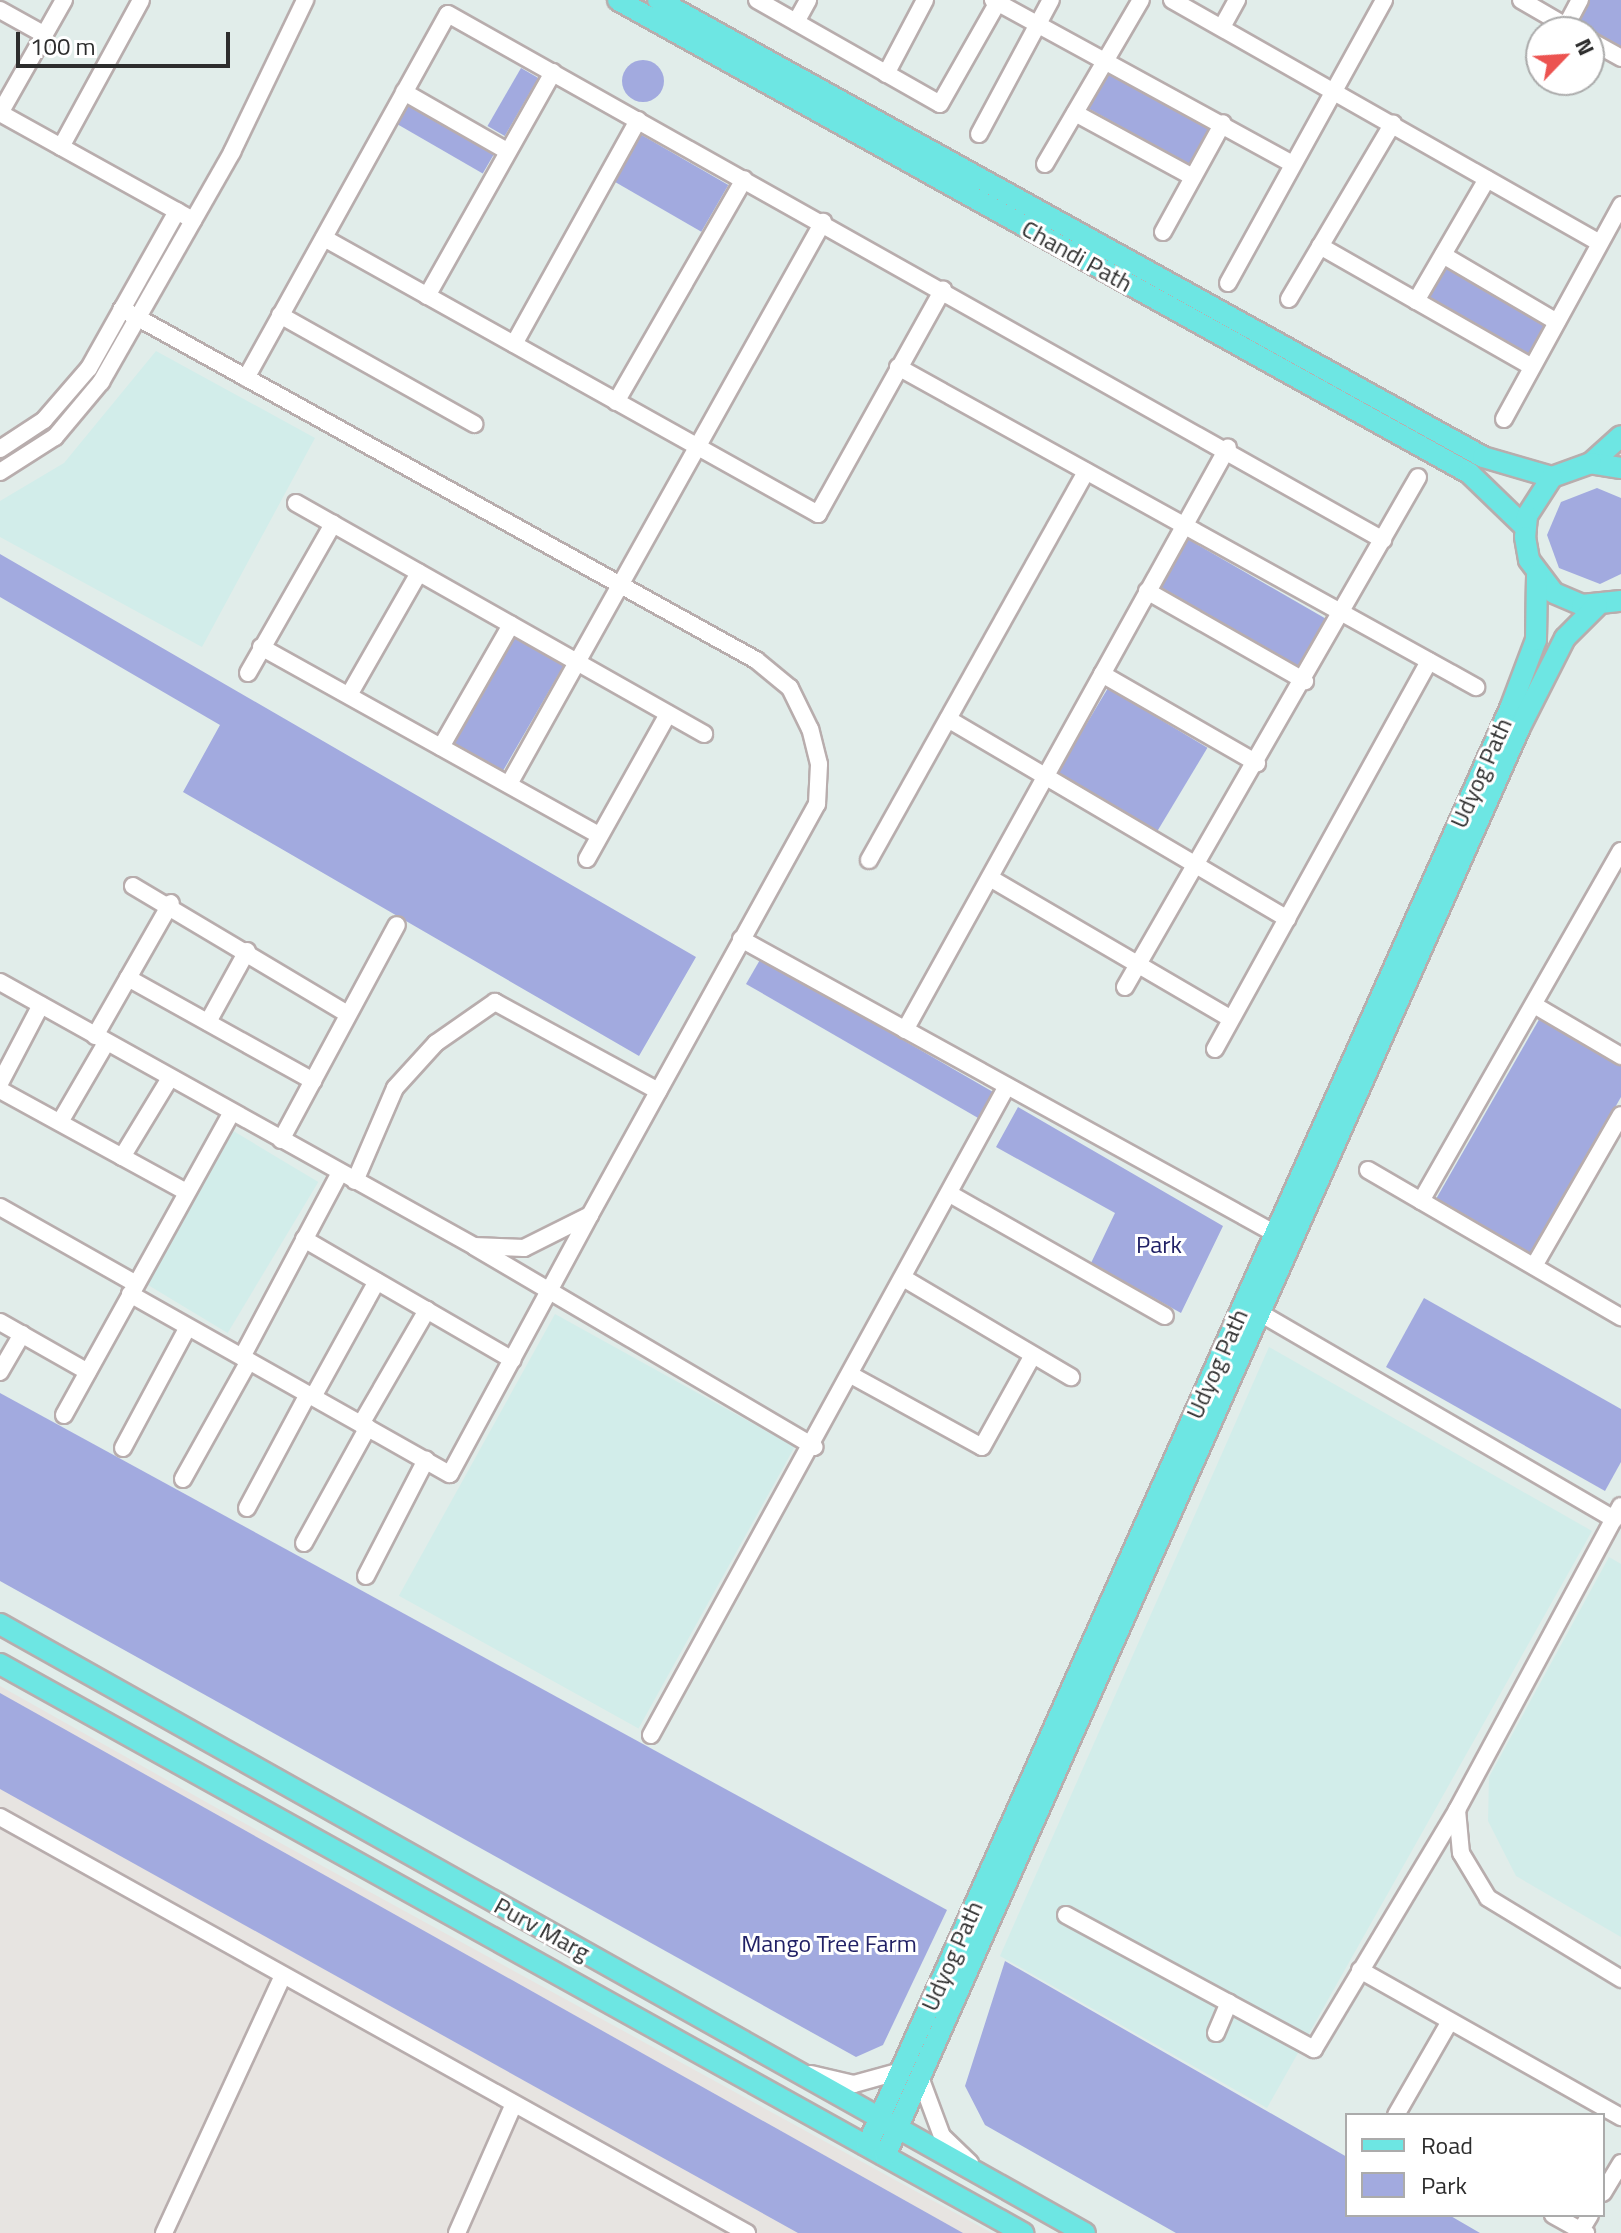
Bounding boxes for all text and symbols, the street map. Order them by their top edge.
scale bar [20,16,234,66]
north arrow [1525,16,1605,96]
text: 100 m [30,28,96,64]
text: N [1566,33,1604,61]
street label: Chandi Path [1017,214,1137,298]
street label: Udyog Path [1444,714,1518,832]
park label: Park [1136,1231,1182,1259]
street label: Udyog Path [1180,1305,1254,1423]
street label: Purv Marg [489,1891,595,1967]
street label: Udyog Path [915,1897,989,2015]
park label: Mango Tree Farm [741,1930,917,1958]
legend [1345,2113,1605,2217]
text: Road [1421,2127,1473,2163]
text: Park [1421,2167,1467,2203]

